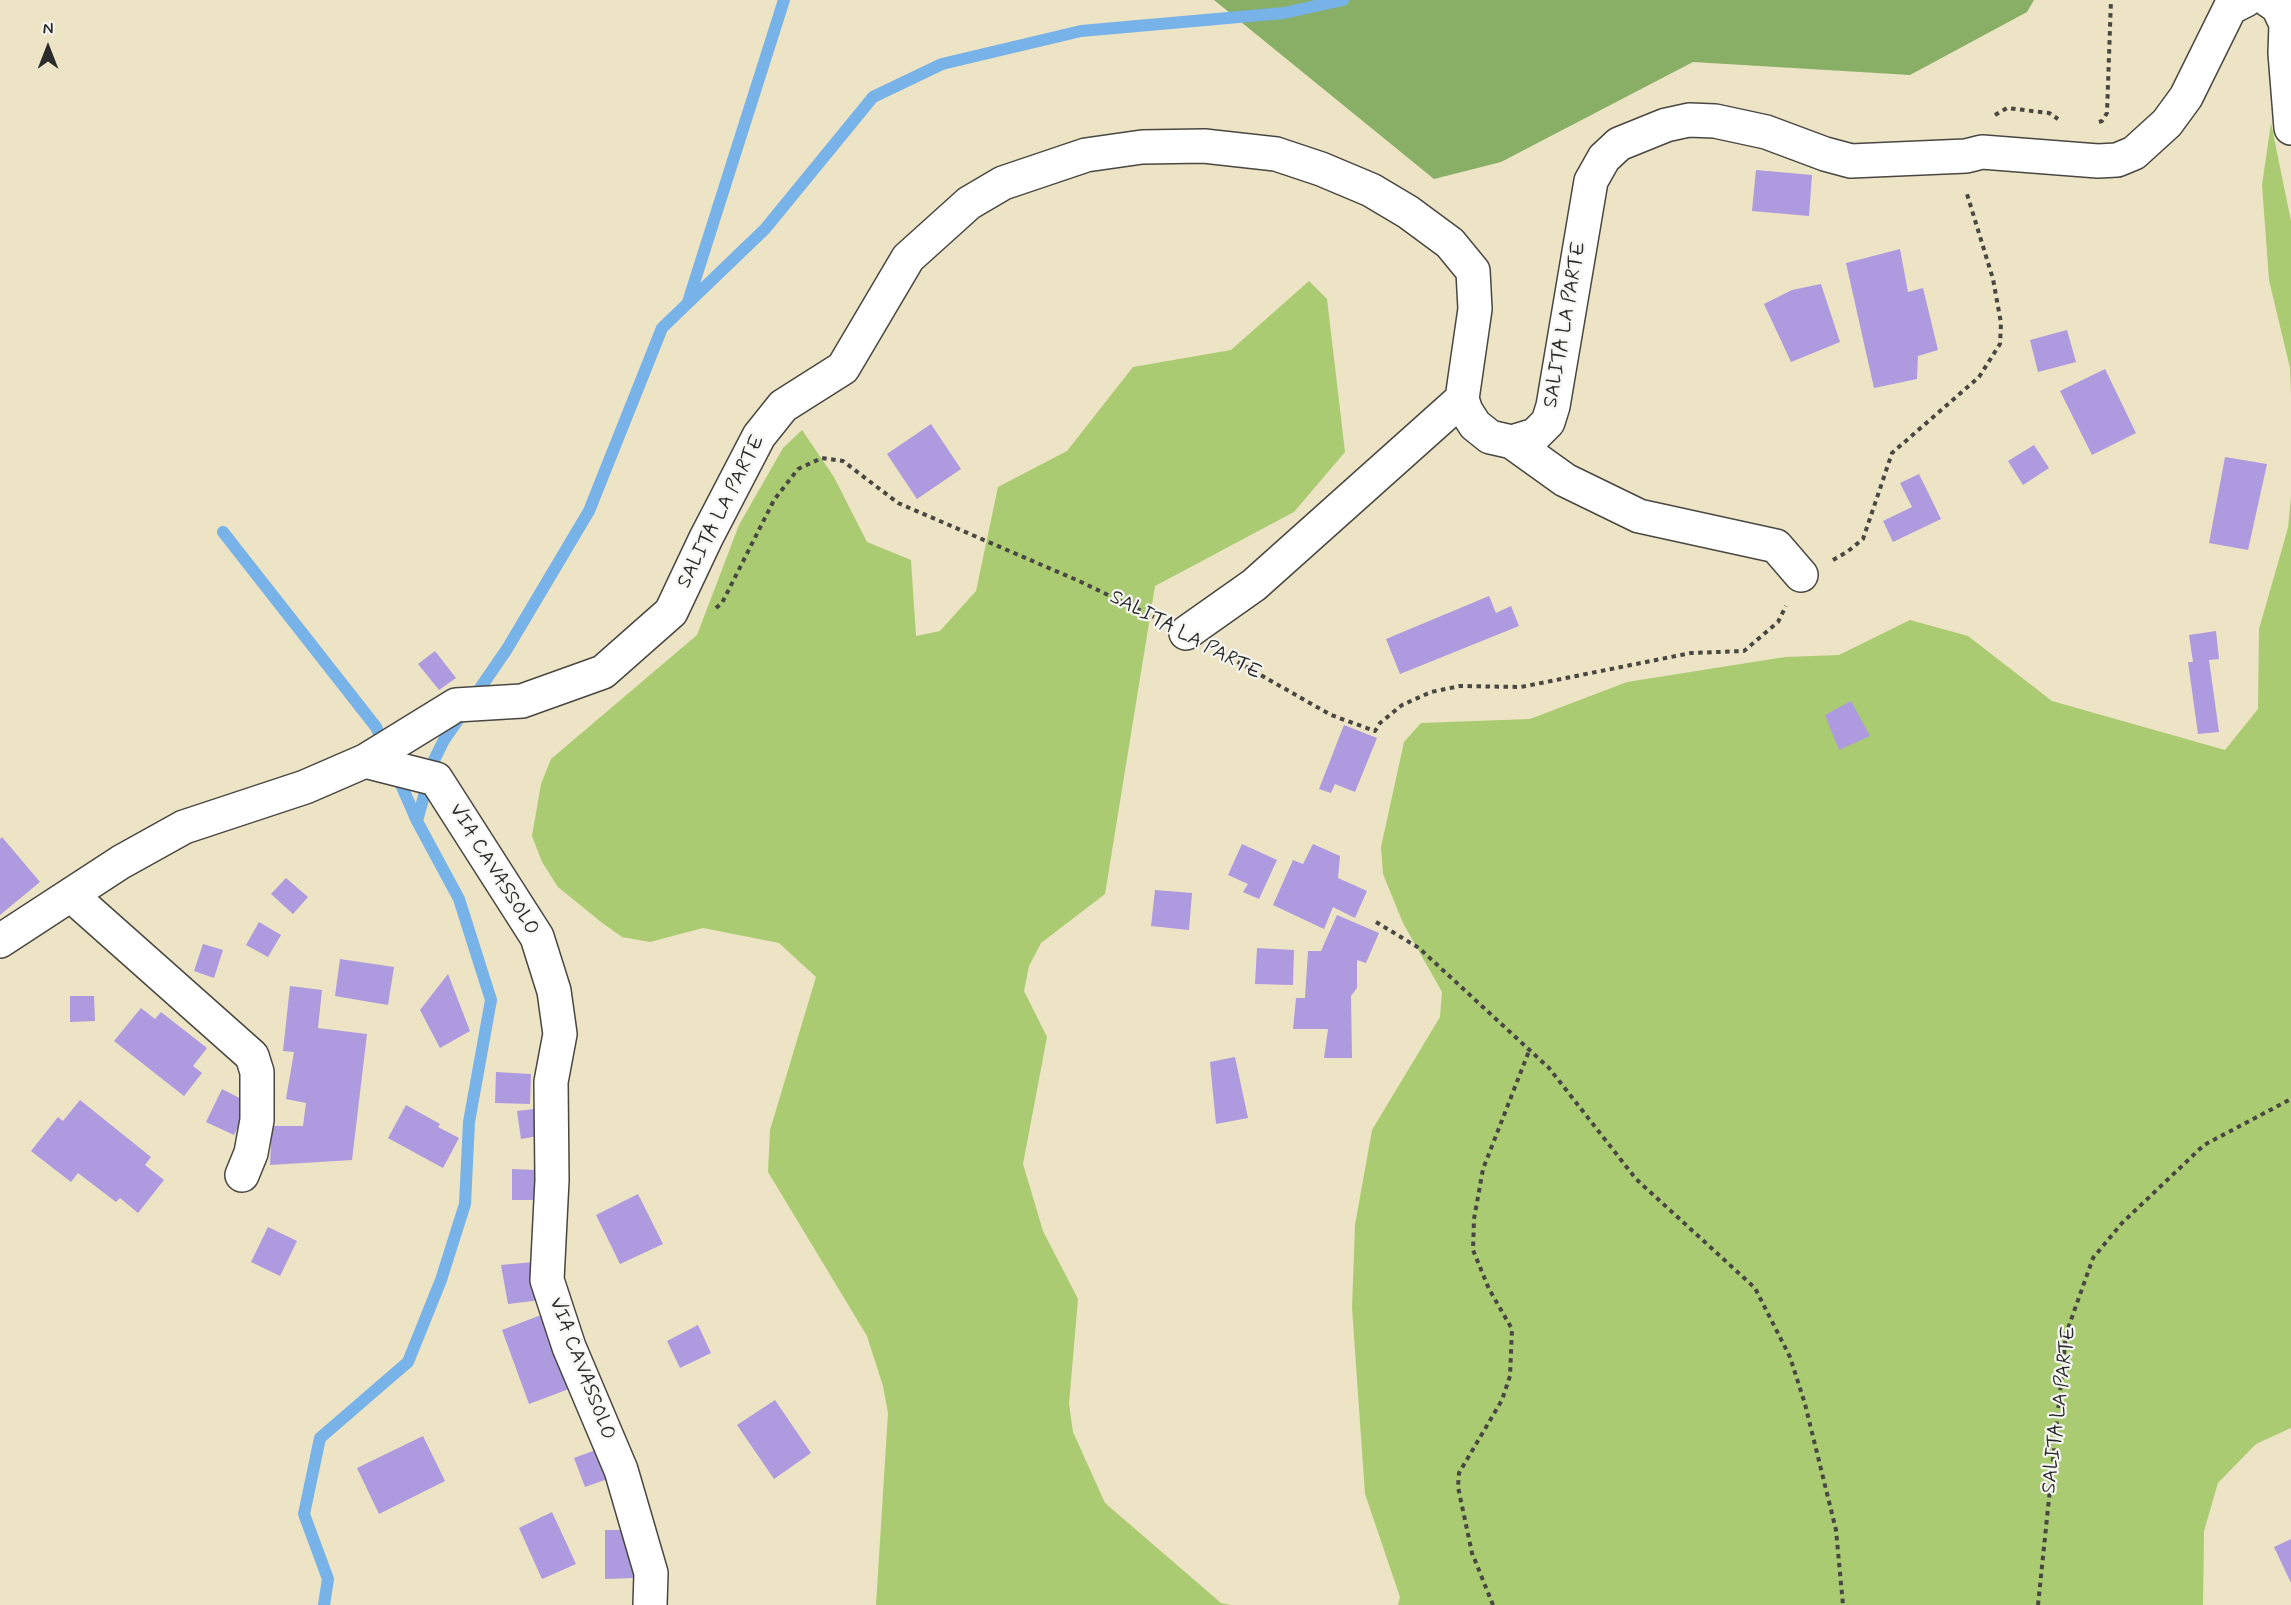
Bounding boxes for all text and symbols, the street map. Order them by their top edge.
north arrow [18,18,78,78]
text: N [43,19,53,40]
street label: SALITA LA PARTE [1540,240,1592,410]
street label: SALITA LA PARTE [673,432,771,592]
street label: SALITA LA PARTE [1105,586,1265,686]
street label: VIA CAVASSOLO [443,800,543,940]
street label: VIA CAVASSOLO [543,1294,619,1444]
street label: SALITA LA PARTE [2038,1325,2082,1495]

